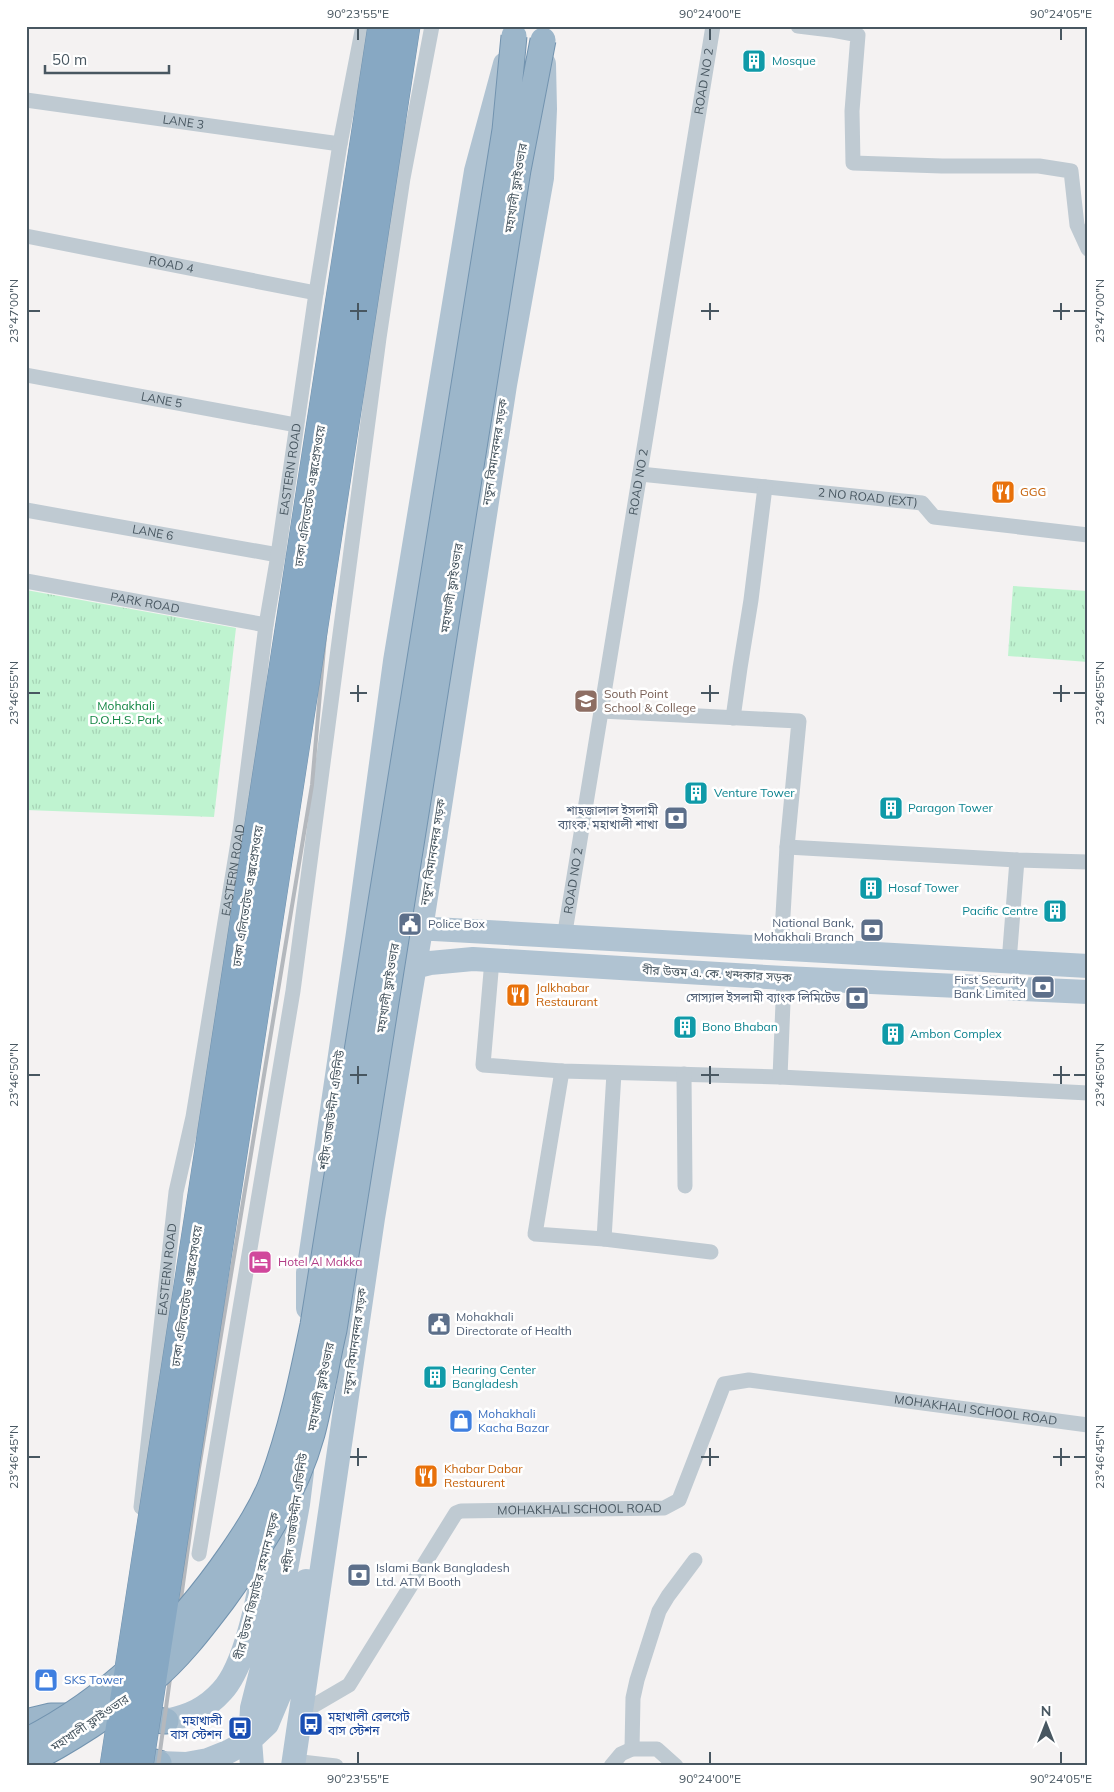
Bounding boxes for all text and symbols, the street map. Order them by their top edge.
text: 90°23'55"E [327,6,389,21]
text: 90°24'00"E [679,6,741,21]
text: 90°24'05"E [1030,6,1092,21]
scale bar [45,42,169,74]
street label: ROAD NO 2 [691,47,716,115]
building icon: Mosque [741,48,767,74]
text: 50 m [52,50,87,69]
place label: Mosque [772,53,816,68]
street label: LANE 3 [162,111,205,132]
street label: মহাখালী ফ্লাইওভার [501,141,530,235]
street label: ROAD 4 [148,252,195,276]
text: 23°47'00"N [6,279,21,343]
text: 23°47'00"N [1092,279,1107,343]
street label: LANE 5 [140,388,184,411]
street label: নতুন বিমানবন্দর সড়ক [479,397,512,507]
street label: EASTERN ROAD [276,422,304,516]
street label: ঢাকা এলিভেটেড এক্সপ্রেসওয়ে [291,424,328,569]
street label: ROAD NO 2 [625,448,651,516]
restaurant icon: GGG [990,479,1016,505]
street label: 2 NO ROAD (EXT) [817,484,918,510]
place label: GGG [1020,484,1046,499]
street label: LANE 6 [131,521,175,543]
street label: মহাখালী ফ্লাইওভার [437,541,466,635]
street label: PARK ROAD [109,589,181,616]
text: 23°46'55"N [6,661,21,725]
text: 23°46'55"N [1092,661,1107,725]
place label: South Point School & College [604,686,696,715]
school or university icon: South Point School & College [573,688,599,714]
park label: Mohakhali D.O.H.S. Park [90,698,163,727]
building icon: Venture Tower [683,780,709,806]
place label: Venture Tower [714,785,795,800]
building icon: Paragon Tower [878,795,904,821]
street label: নতুন বিমানবন্দর সড়ক [417,797,450,907]
place label: Paragon Tower [908,800,993,815]
place label: শাহজালাল ইসলামী ব্যাংক, মহাখালী শাখা [557,803,659,832]
bank icon: শাহজালাল ইসলামী ব্যাংক, মহাখালী শাখা [663,805,689,831]
street label: EASTERN ROAD [218,823,248,917]
street label: ঢাকা এলিভেটেড এক্সপ্রেসওয়ে [229,824,266,969]
street label: ROAD NO 2 [560,846,586,915]
building icon: Hosaf Tower [858,875,884,901]
place label: Hosaf Tower [888,880,959,895]
building icon: Pacific Centre [1042,898,1068,924]
place label: Pacific Centre [962,903,1038,918]
public building icon: Police Box [397,911,423,937]
place label: National Bank, Mohakhali Branch [754,915,854,944]
place label: Police Box [428,916,485,931]
bank icon: National Bank, Mohakhali Branch [859,917,885,943]
street label: মহাখালী ফ্লাইওভার [373,941,402,1035]
street label: বীর উত্তম এ. কে. খন্দকার সড়ক [641,962,792,985]
place label: First Security Bank Limited [954,972,1027,1001]
bank icon: First Security Bank Limited [1030,974,1056,1000]
place label: Jalkhabar Restaurant [536,980,598,1009]
restaurant icon: Jalkhabar Restaurant [505,982,531,1008]
bank icon: সোস্যাল ইসলামী ব্যাংক লিমিটেড [844,985,870,1011]
place label: সোস্যাল ইসলামী ব্যাংক লিমিটেড [686,990,840,1005]
building icon: Bono Bhaban [672,1014,698,1040]
place label: Bono Bhaban [702,1019,778,1034]
building icon: Ambon Complex [880,1021,906,1047]
place label: Ambon Complex [910,1026,1002,1041]
text: 23°46'50"N [6,1043,21,1107]
text: 23°46'50"N [1092,1043,1107,1107]
street label: শহীদ তাজউদ্দীন এভিনিউ [316,1049,347,1172]
street label: EASTERN ROAD [154,1222,179,1316]
street label: ঢাকা এলিভেটেড এক্সপ্রেসওয়ে [168,1224,205,1369]
hotel icon: Hotel Al Makka [247,1249,273,1275]
place label: Hotel Al Makka [278,1254,362,1269]
street label: নতুন বিমানবন্দর সড়ক [339,1286,371,1396]
place label: Mohakhali Directorate of Health [456,1309,572,1338]
public building icon: Mohakhali Directorate of Health [426,1311,452,1337]
street label: মহাখালী ফ্লাইওভার [304,1340,337,1434]
place label: Hearing Center Bangladesh [452,1362,537,1391]
building icon: Hearing Center Bangladesh [422,1364,448,1390]
street label: MOHAKHALI SCHOOL ROAD [893,1391,1058,1428]
place label: Mohakhali Kacha Bazar [478,1406,550,1435]
shop icon: Mohakhali Kacha Bazar [448,1408,474,1434]
text: 23°46'45"N [6,1425,21,1489]
text: 23°46'45"N [1092,1425,1107,1489]
street label: শহীদ তাজউদ্দীন এভিনিউ [279,1452,310,1575]
place label: Khabar Dabar Restaurent [444,1461,523,1490]
restaurant icon: Khabar Dabar Restaurent [413,1463,439,1489]
street label: MOHAKHALI SCHOOL ROAD [497,1500,662,1517]
street label: বীর উত্তম জিয়াউর রহমান সড়ক [231,1510,282,1662]
place label: Islami Bank Bangladesh Ltd. ATM Booth [376,1560,510,1589]
bank icon: Islami Bank Bangladesh Ltd. ATM Booth [346,1562,372,1588]
shop icon: SKS Tower [33,1667,59,1693]
place label: SKS Tower [64,1672,124,1687]
street label: মহাখালী ফ্লাইওভার [47,1691,132,1755]
north arrow [1022,1700,1072,1750]
text: N [1041,1702,1051,1720]
place label: মহাখালী রেলগেট বাস স্টেশন [327,1709,410,1738]
bus stop icon: মহাখালী রেলগেট বাস স্টেশন [298,1711,324,1737]
place label: মহাখালী বাস স্টেশন [169,1713,223,1742]
bus stop icon: মহাখালী বাস স্টেশন [227,1715,253,1741]
text: 90°23'55"E [327,1771,389,1786]
text: 90°24'00"E [679,1771,741,1786]
text: 90°24'05"E [1030,1771,1092,1786]

